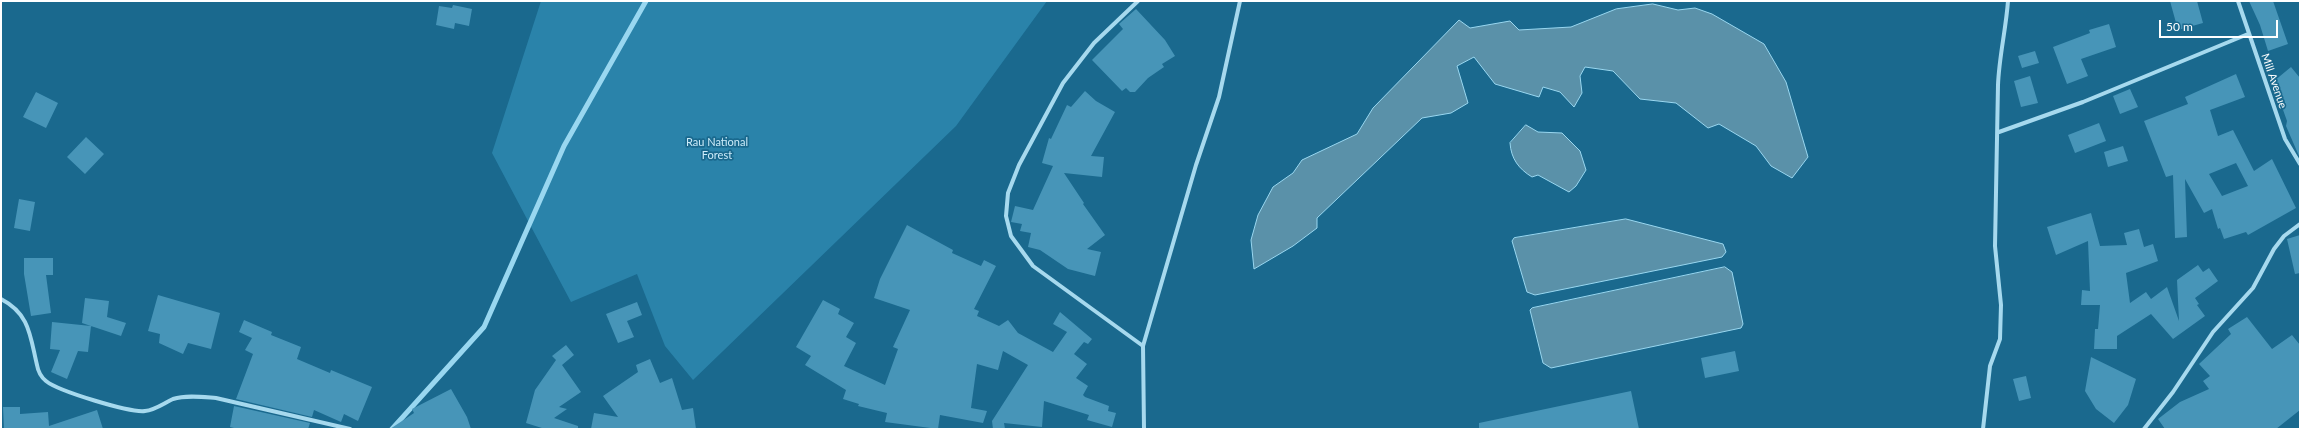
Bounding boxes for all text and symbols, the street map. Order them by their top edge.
scale bar [2161,12,2280,38]
text: 50 m [2166,19,2193,34]
street label: Mill Avenue [2258,52,2290,110]
park label: Rau National Forest [686,135,748,161]

